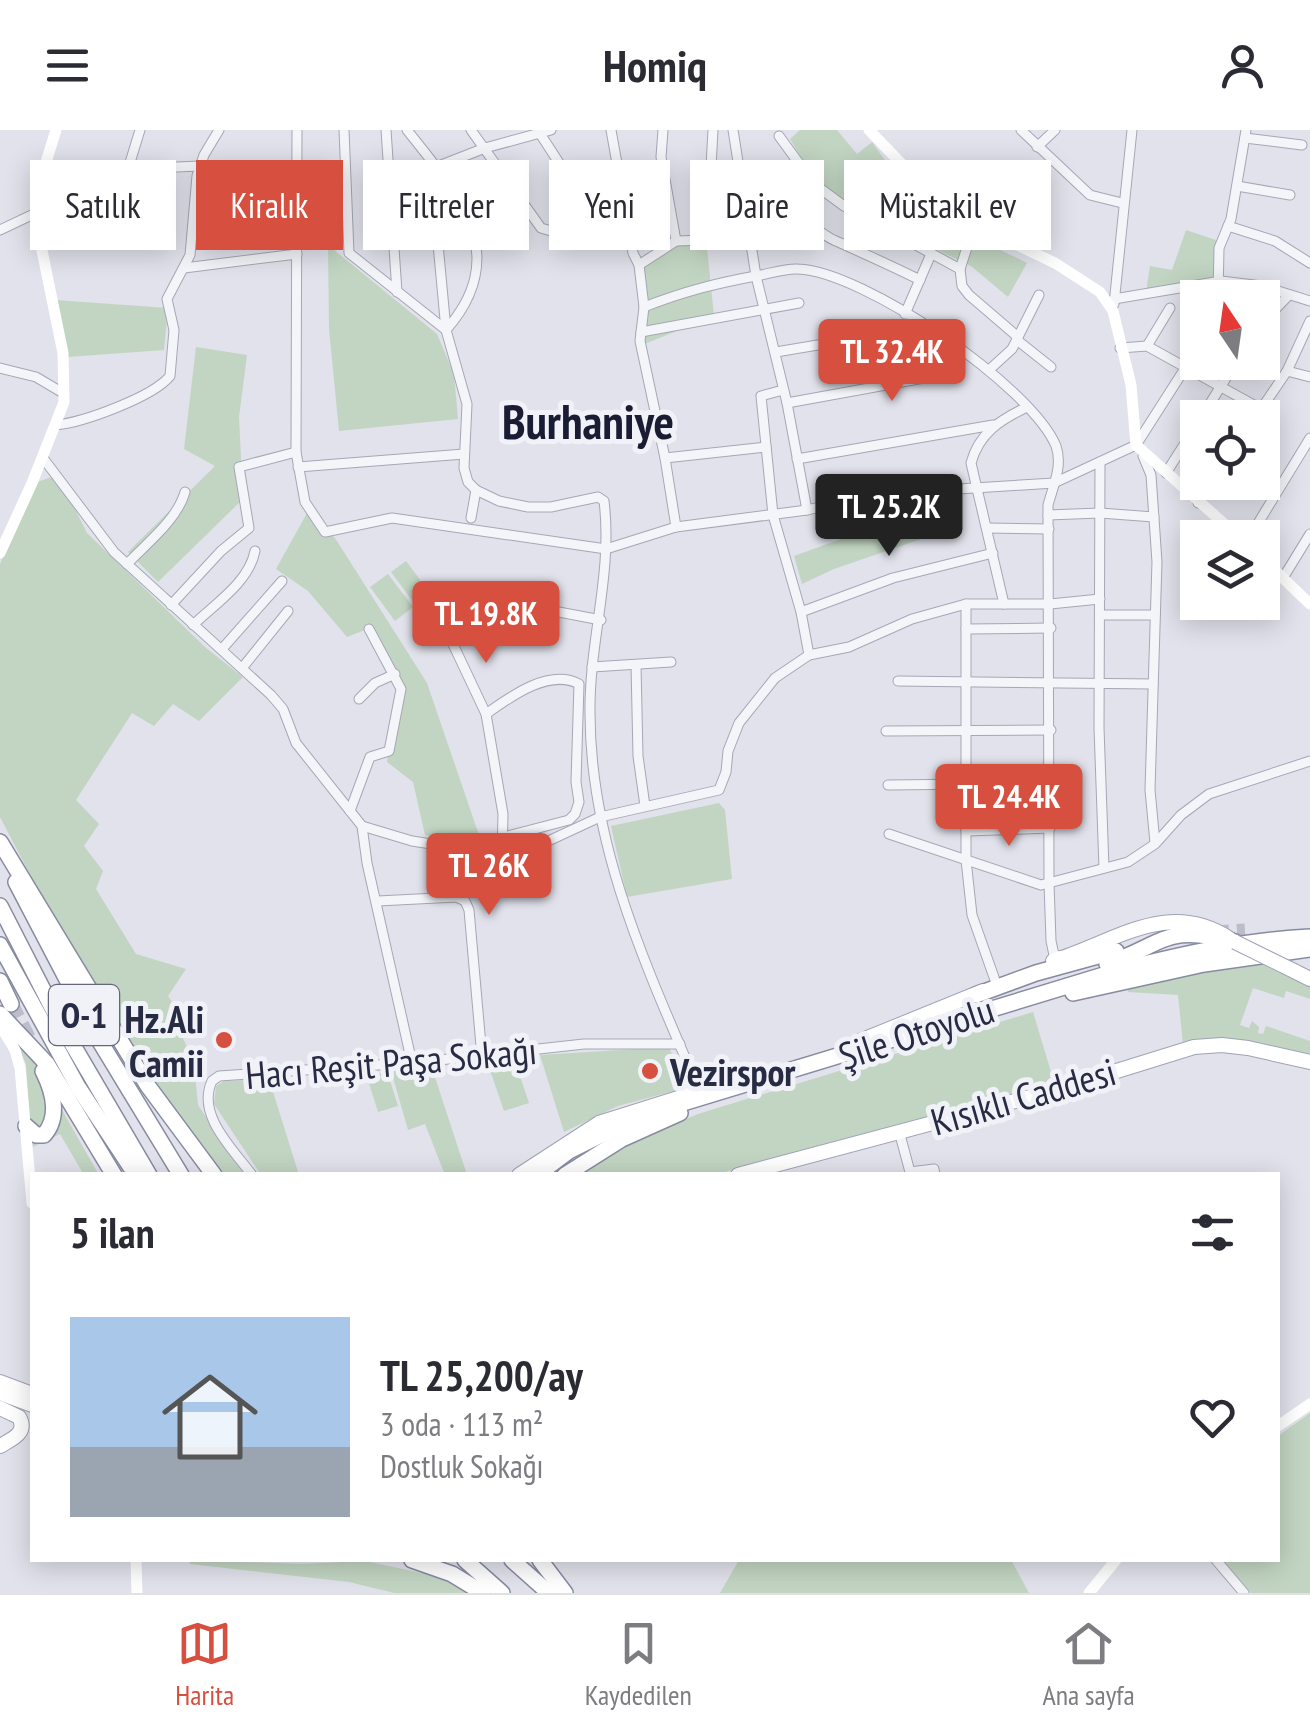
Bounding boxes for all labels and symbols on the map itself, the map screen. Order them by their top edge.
north arrow [1180,280,1280,380]
pin: TL 32.4K [789,319,995,404]
district label: Burhaniye [502,390,674,452]
pin: TL 25.2K [786,474,992,559]
pin: TL 19.8K [383,581,589,666]
pin: TL 24.4K [906,764,1112,849]
pin: TL 26K [408,833,570,918]
street label: Şile Otoyolu [832,984,1000,1080]
road number: O-1 [49,985,119,1045]
place label: Hz.Ali Camii [124,994,204,1087]
street label: Hacı Reşit Paşa Sokağı [243,1025,539,1099]
marker: Hz.Ali Camii [213,1029,235,1051]
street label: Kısıklı Caddesi [925,1046,1121,1146]
place label: Vezirspor [669,1047,796,1096]
marker: Vezirspor [639,1060,661,1082]

